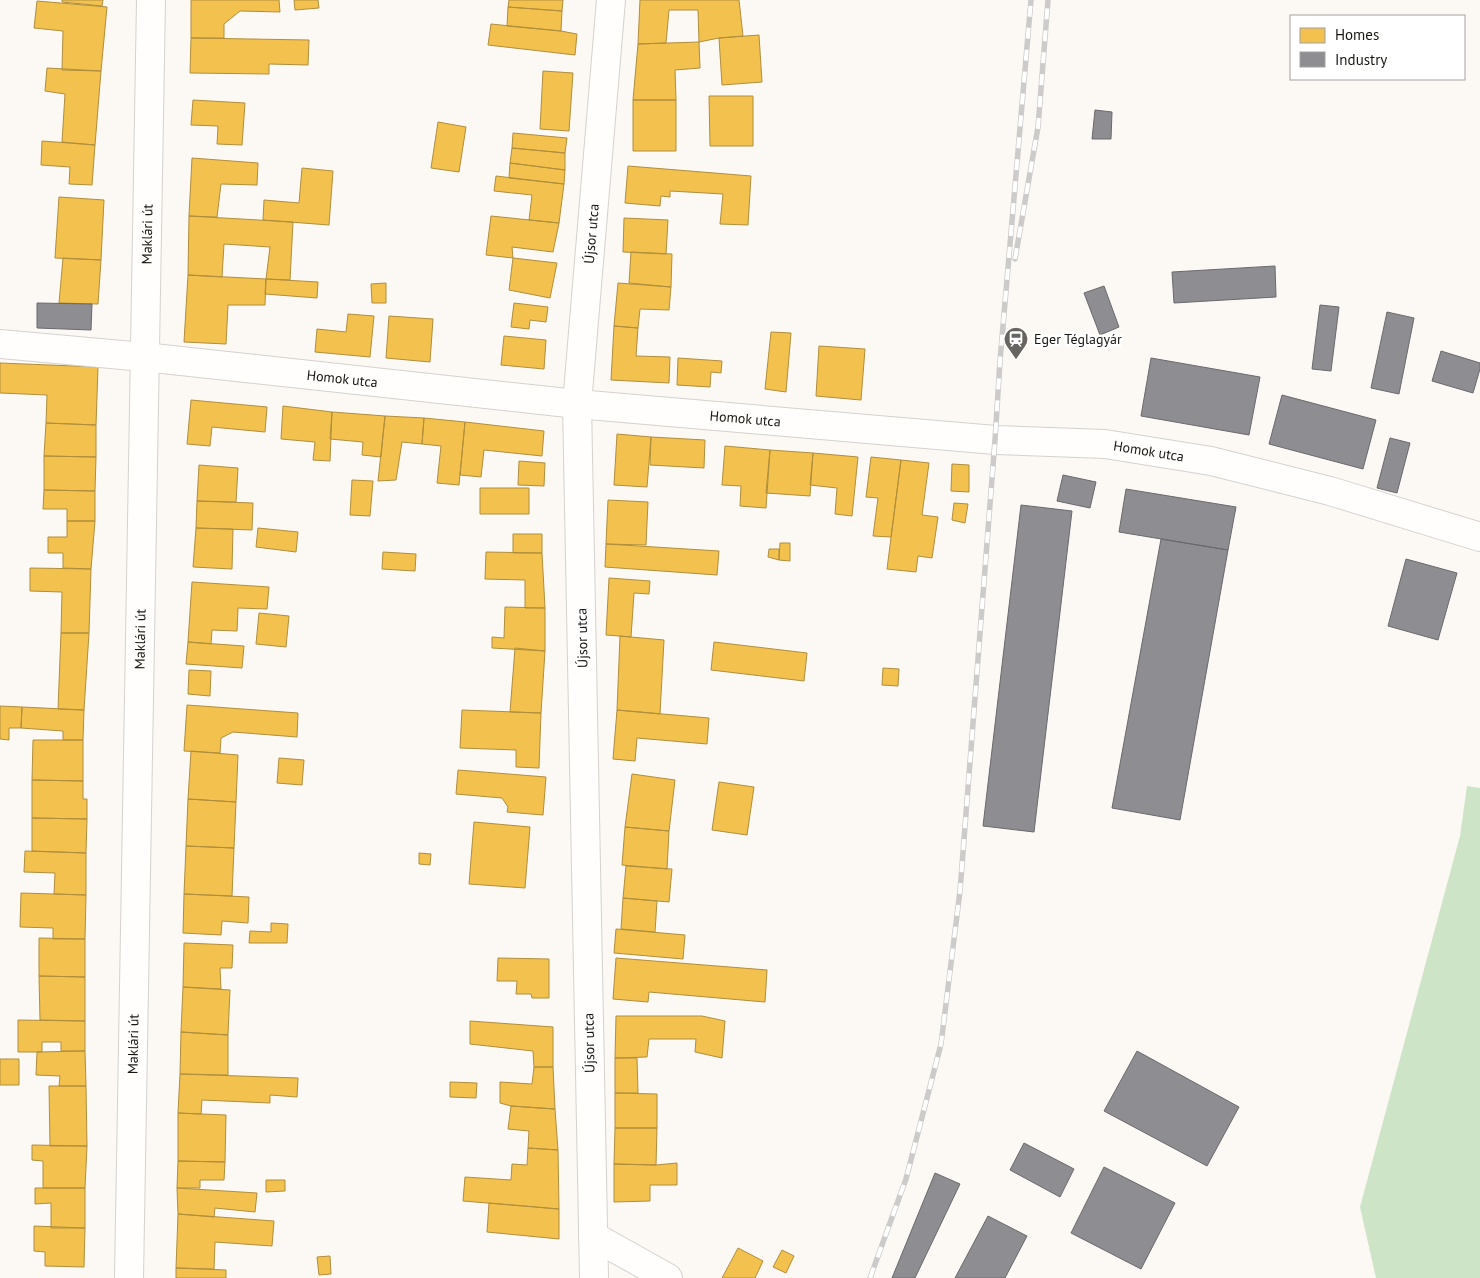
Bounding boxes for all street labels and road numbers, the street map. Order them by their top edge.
street label: Újsor utca [580,203,603,265]
street label: Maklári út [137,204,156,264]
street label: Homok utca [306,366,379,391]
street label: Homok utca [709,406,782,431]
street label: Homok utca [1112,436,1185,466]
street label: Újsor utca [572,608,592,668]
street label: Maklári út [130,609,150,669]
street label: Maklári út [124,1013,143,1074]
street label: Újsor utca [579,1013,599,1073]

